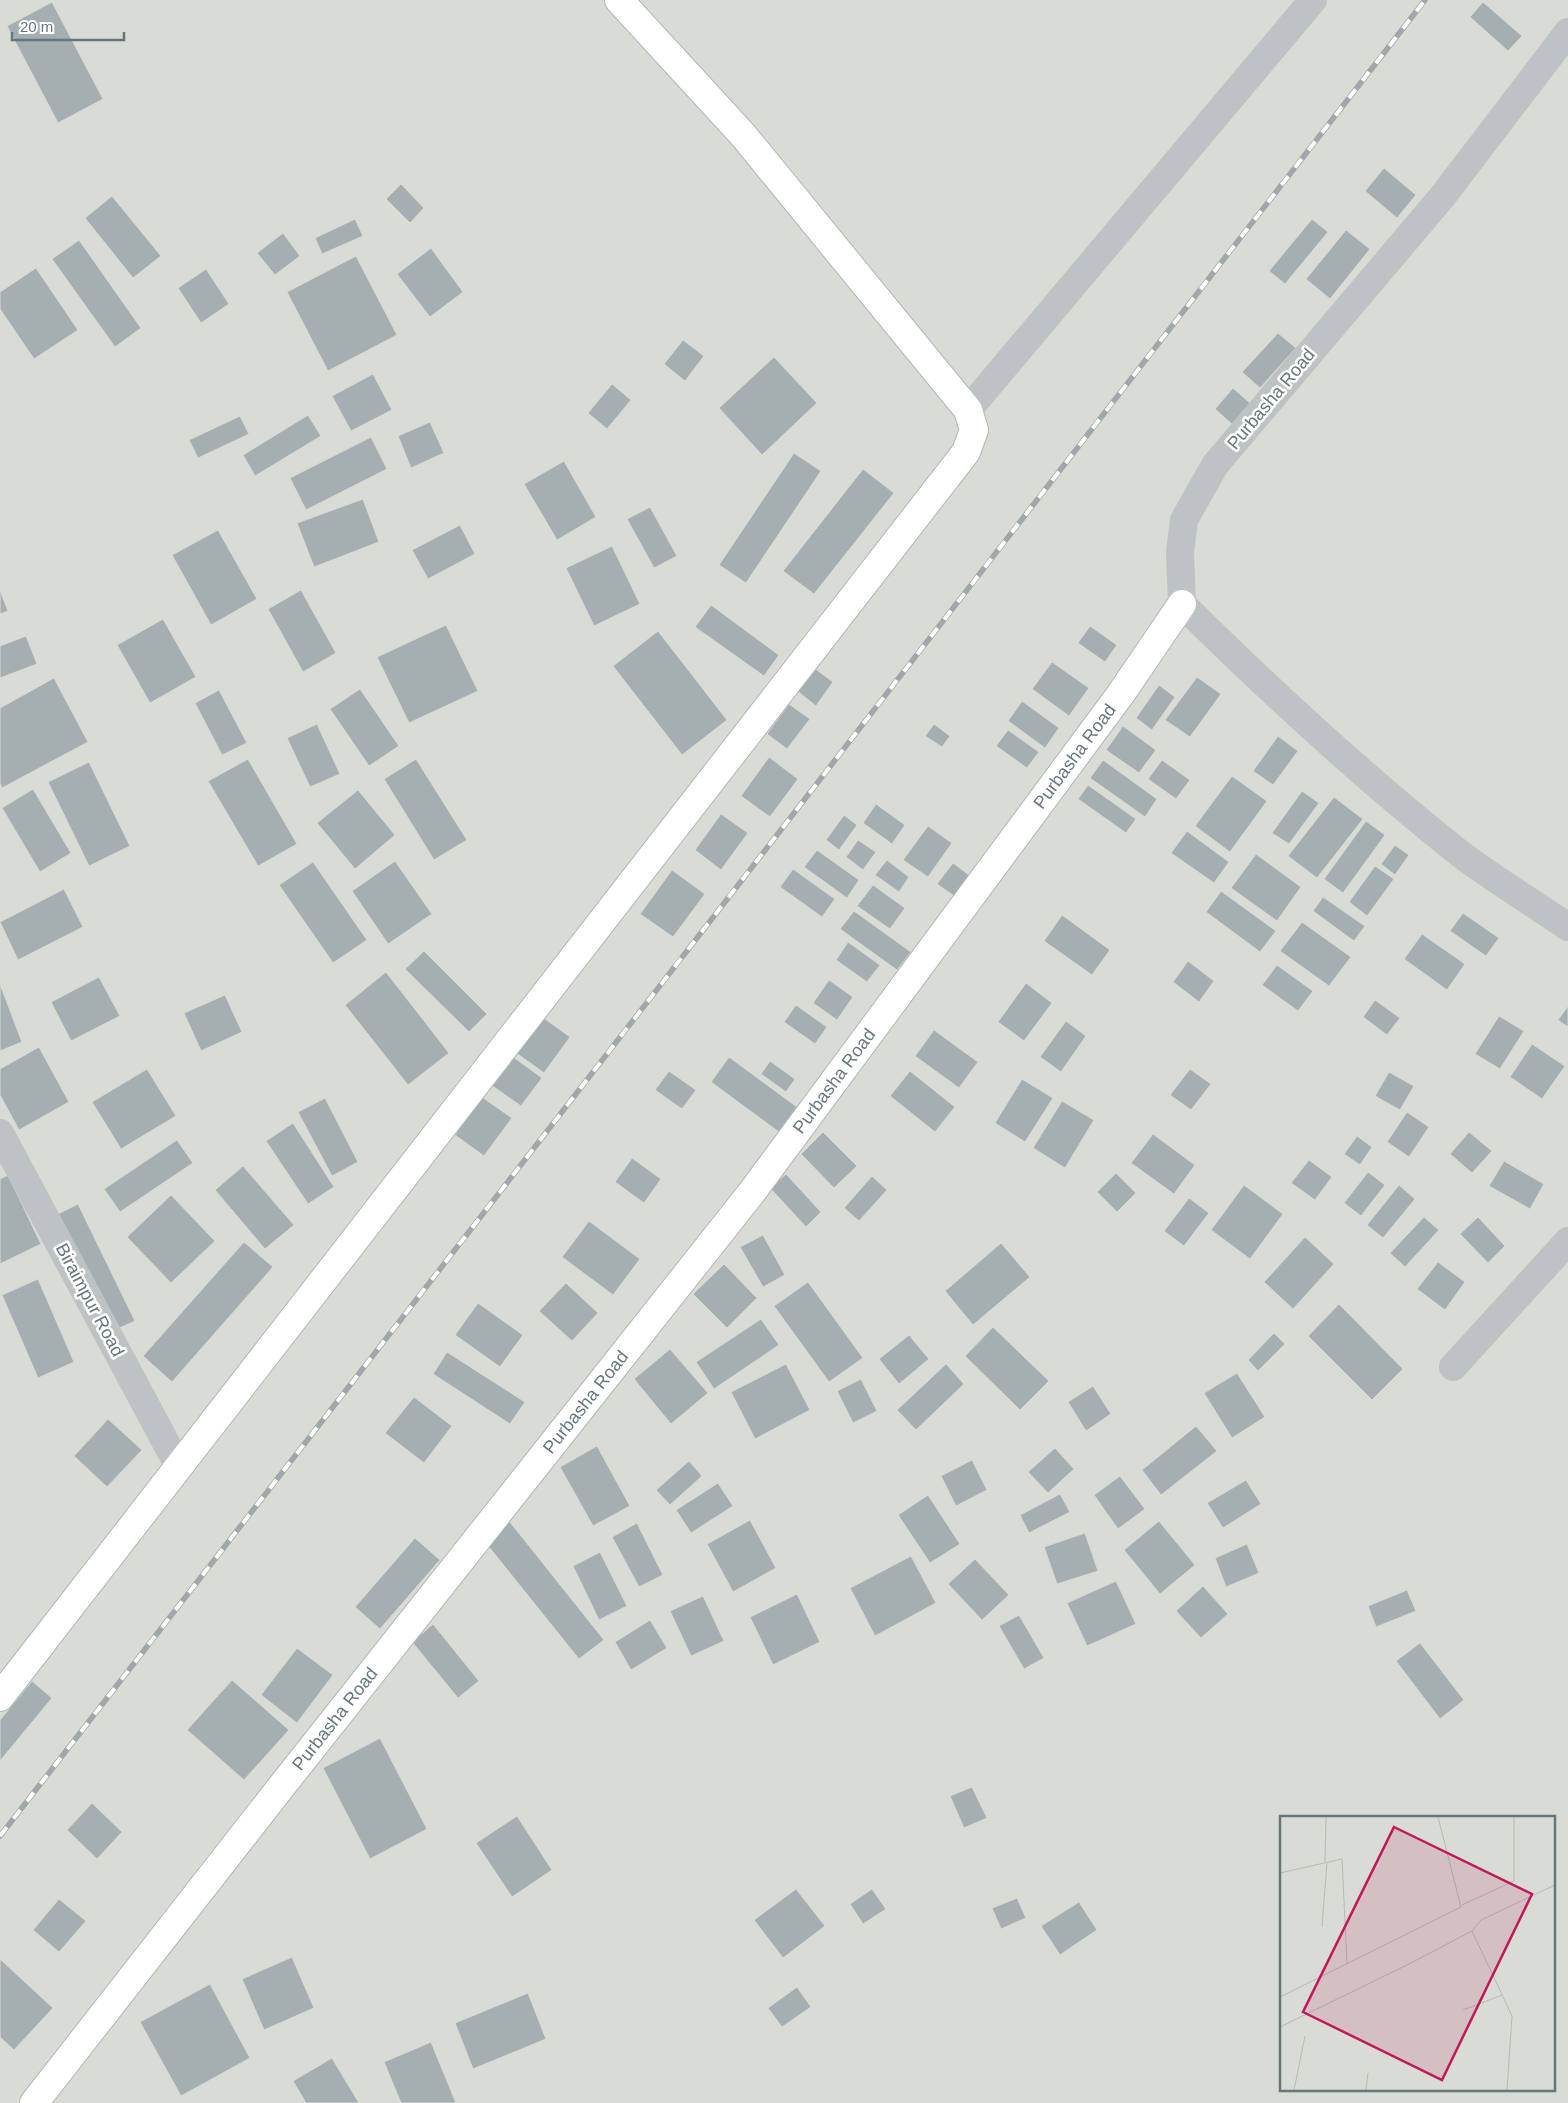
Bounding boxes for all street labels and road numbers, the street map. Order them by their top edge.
street label: Purbasha Road [1223,345,1319,453]
street label: Purbasha Road [1029,700,1120,813]
street label: Purbasha Road [789,1025,879,1137]
street label: Biraimpur Road [52,1240,128,1360]
street label: Purbasha Road [539,1347,632,1457]
street label: Purbasha Road [288,1664,382,1774]

